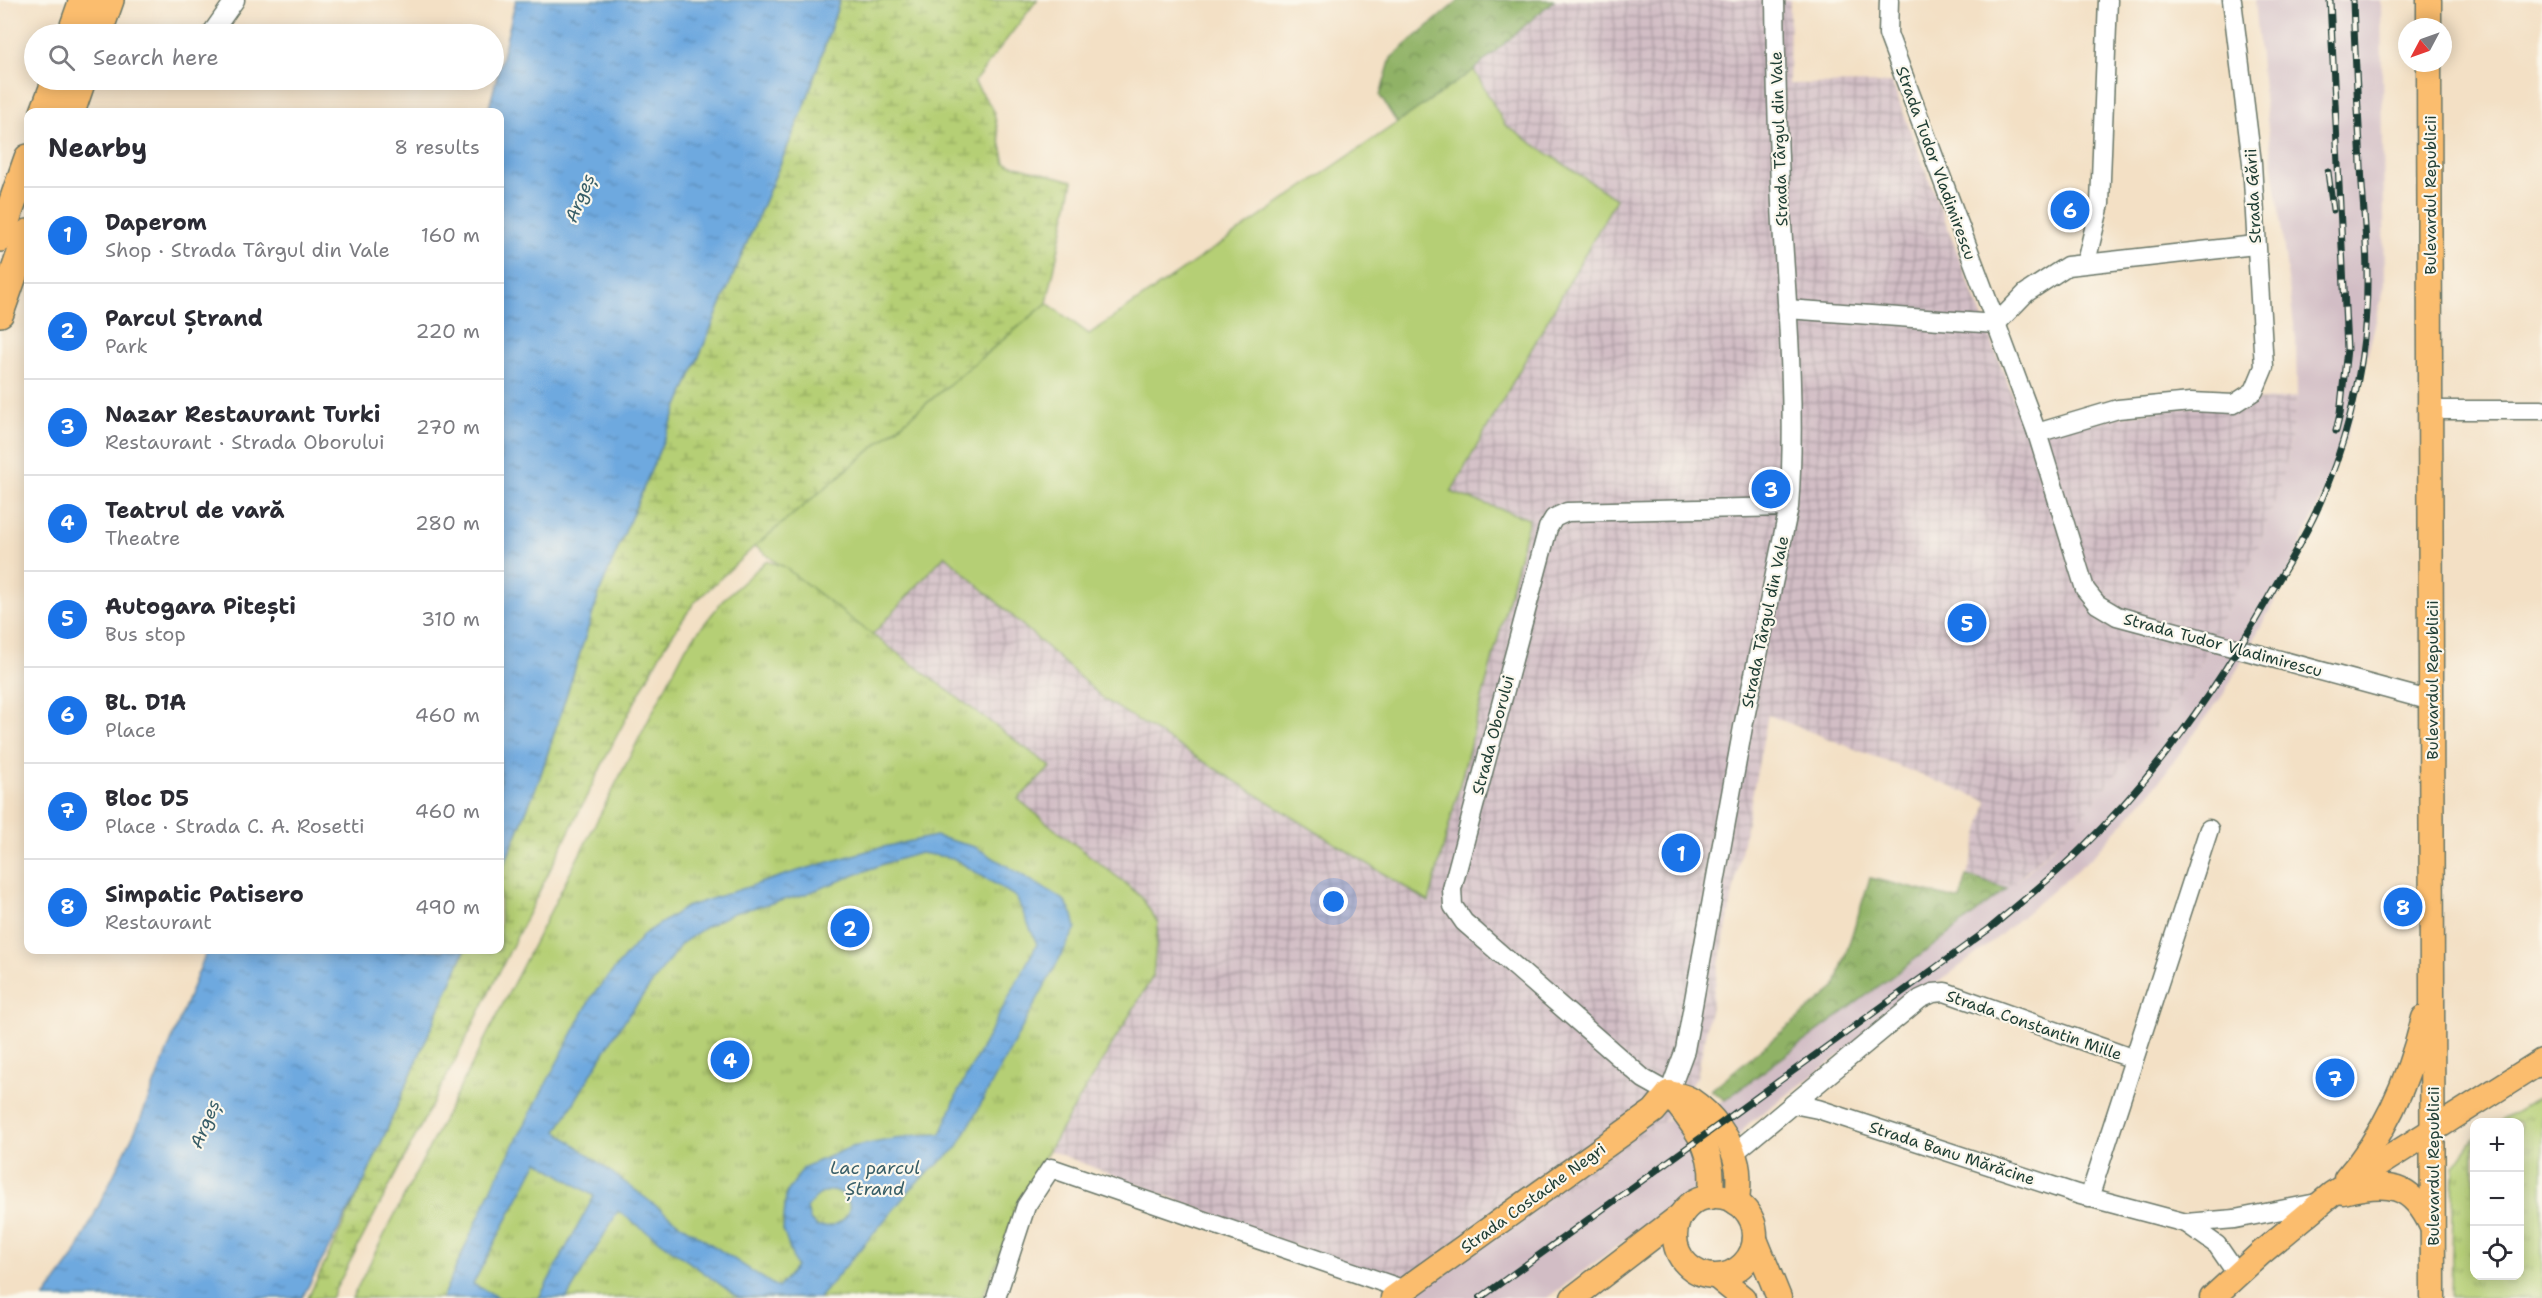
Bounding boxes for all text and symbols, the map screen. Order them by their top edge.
north arrow [2398,18,2452,72]
search box [24,24,504,90]
icon: search [45,41,78,74]
text: Search here [93,43,219,72]
street label: Strada Târgul din Vale [1765,51,1793,227]
street label: Strada Tudor Vladimirescu [1891,63,1981,263]
street label: Bulevardul Republicii [2420,115,2441,275]
text: Nearby [48,130,147,165]
text: 8 results [394,134,480,160]
street label: Strada Gării [2240,148,2266,244]
water label: Argeș [559,170,601,226]
pin: 6 [2050,188,2090,232]
text: Daperom [105,208,207,237]
text: 1 [63,222,72,248]
text: 160 m [421,222,480,248]
text: Shop · Strada Târgul din Vale [105,237,390,263]
text: Parcul Ștrand [105,304,263,333]
text: 2 [61,318,75,344]
text: 220 m [416,318,480,344]
text: Park [105,333,148,359]
text: Nazar Restaurant Turki [105,400,381,429]
text: 3 [61,414,75,440]
text: 270 m [416,414,480,440]
text: Restaurant · Strada Oborului [105,429,385,455]
pin: 3 [1752,466,1790,512]
text: Teatrul de vară [105,496,285,525]
text: 4 [61,510,75,536]
text: 280 m [415,510,480,536]
text: Theatre [105,525,180,551]
street label: Strada Târgul din Vale [1737,534,1793,710]
text: Autogara Pitești [105,592,296,621]
pin: 5 [1948,600,1986,646]
street label: Bulevardul Republicii [2422,600,2443,760]
text: 5 [61,606,74,632]
text: 310 m [421,606,480,632]
street label: Strada Tudor Vladimirescu [2121,608,2325,682]
text: Bus stop [105,621,186,647]
street label: Strada Oborului [1467,673,1519,797]
text: BL. D1A [105,688,186,717]
text: 6 [61,702,75,728]
text: 460 m [415,702,480,728]
text: Place [105,717,156,743]
text: Bloc D5 [105,784,189,813]
text: 7 [61,798,75,824]
text: 460 m [415,798,480,824]
text: Place · Strada C. A. Rosetti [105,813,365,839]
pin: 1 [1662,830,1700,876]
text: Simpatic Patisero [105,880,304,909]
pin: 8 [2384,884,2422,930]
your location [1319,887,1348,916]
text: 8 [61,894,75,920]
text: 490 m [415,894,480,920]
pin: 2 [830,906,870,950]
text: Restaurant [105,909,212,935]
street label: Strada Constantin Mille [1943,985,2125,1065]
pin: 4 [710,1038,750,1082]
pin: 7 [2316,1056,2354,1100]
street label: Bulevardul Republicii [2423,1086,2444,1246]
water label: Argeș [184,1096,226,1152]
street label: Strada Banu Mărăcine [1866,1116,2038,1190]
map controls [2470,1118,2524,1280]
button: + [2470,1118,2524,1172]
street label: Strada Costache Negri [1456,1138,1610,1258]
water label: Lac parcul Ștrand [830,1156,920,1201]
button: − [2470,1172,2524,1226]
button: locate [2470,1226,2524,1280]

